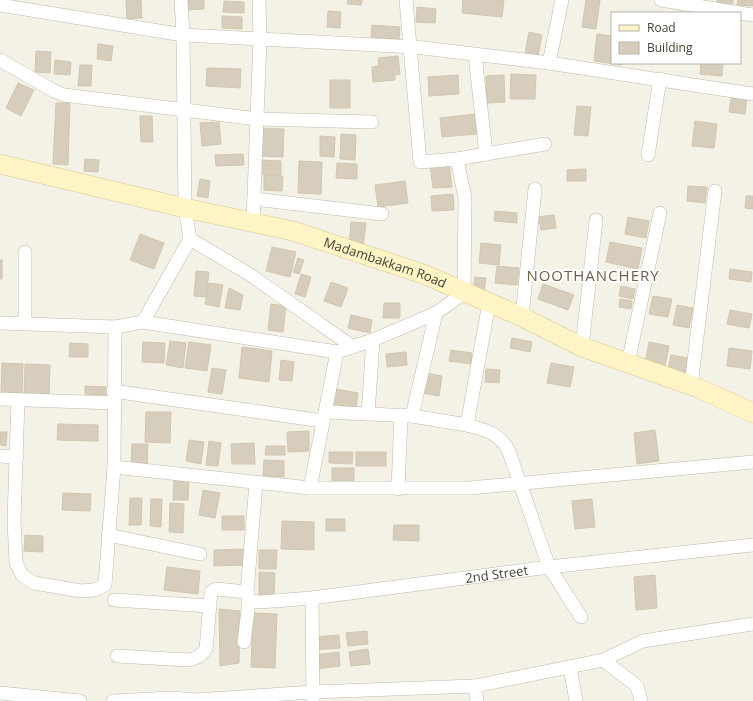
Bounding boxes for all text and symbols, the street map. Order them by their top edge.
legend [611,12,741,64]
text: Road [647,19,676,36]
text: Building [647,39,693,56]
street label: Madambakkam Road [322,233,450,292]
district label: NOOTHANCHERY [526,265,660,285]
street label: 2nd Street [464,561,529,587]

